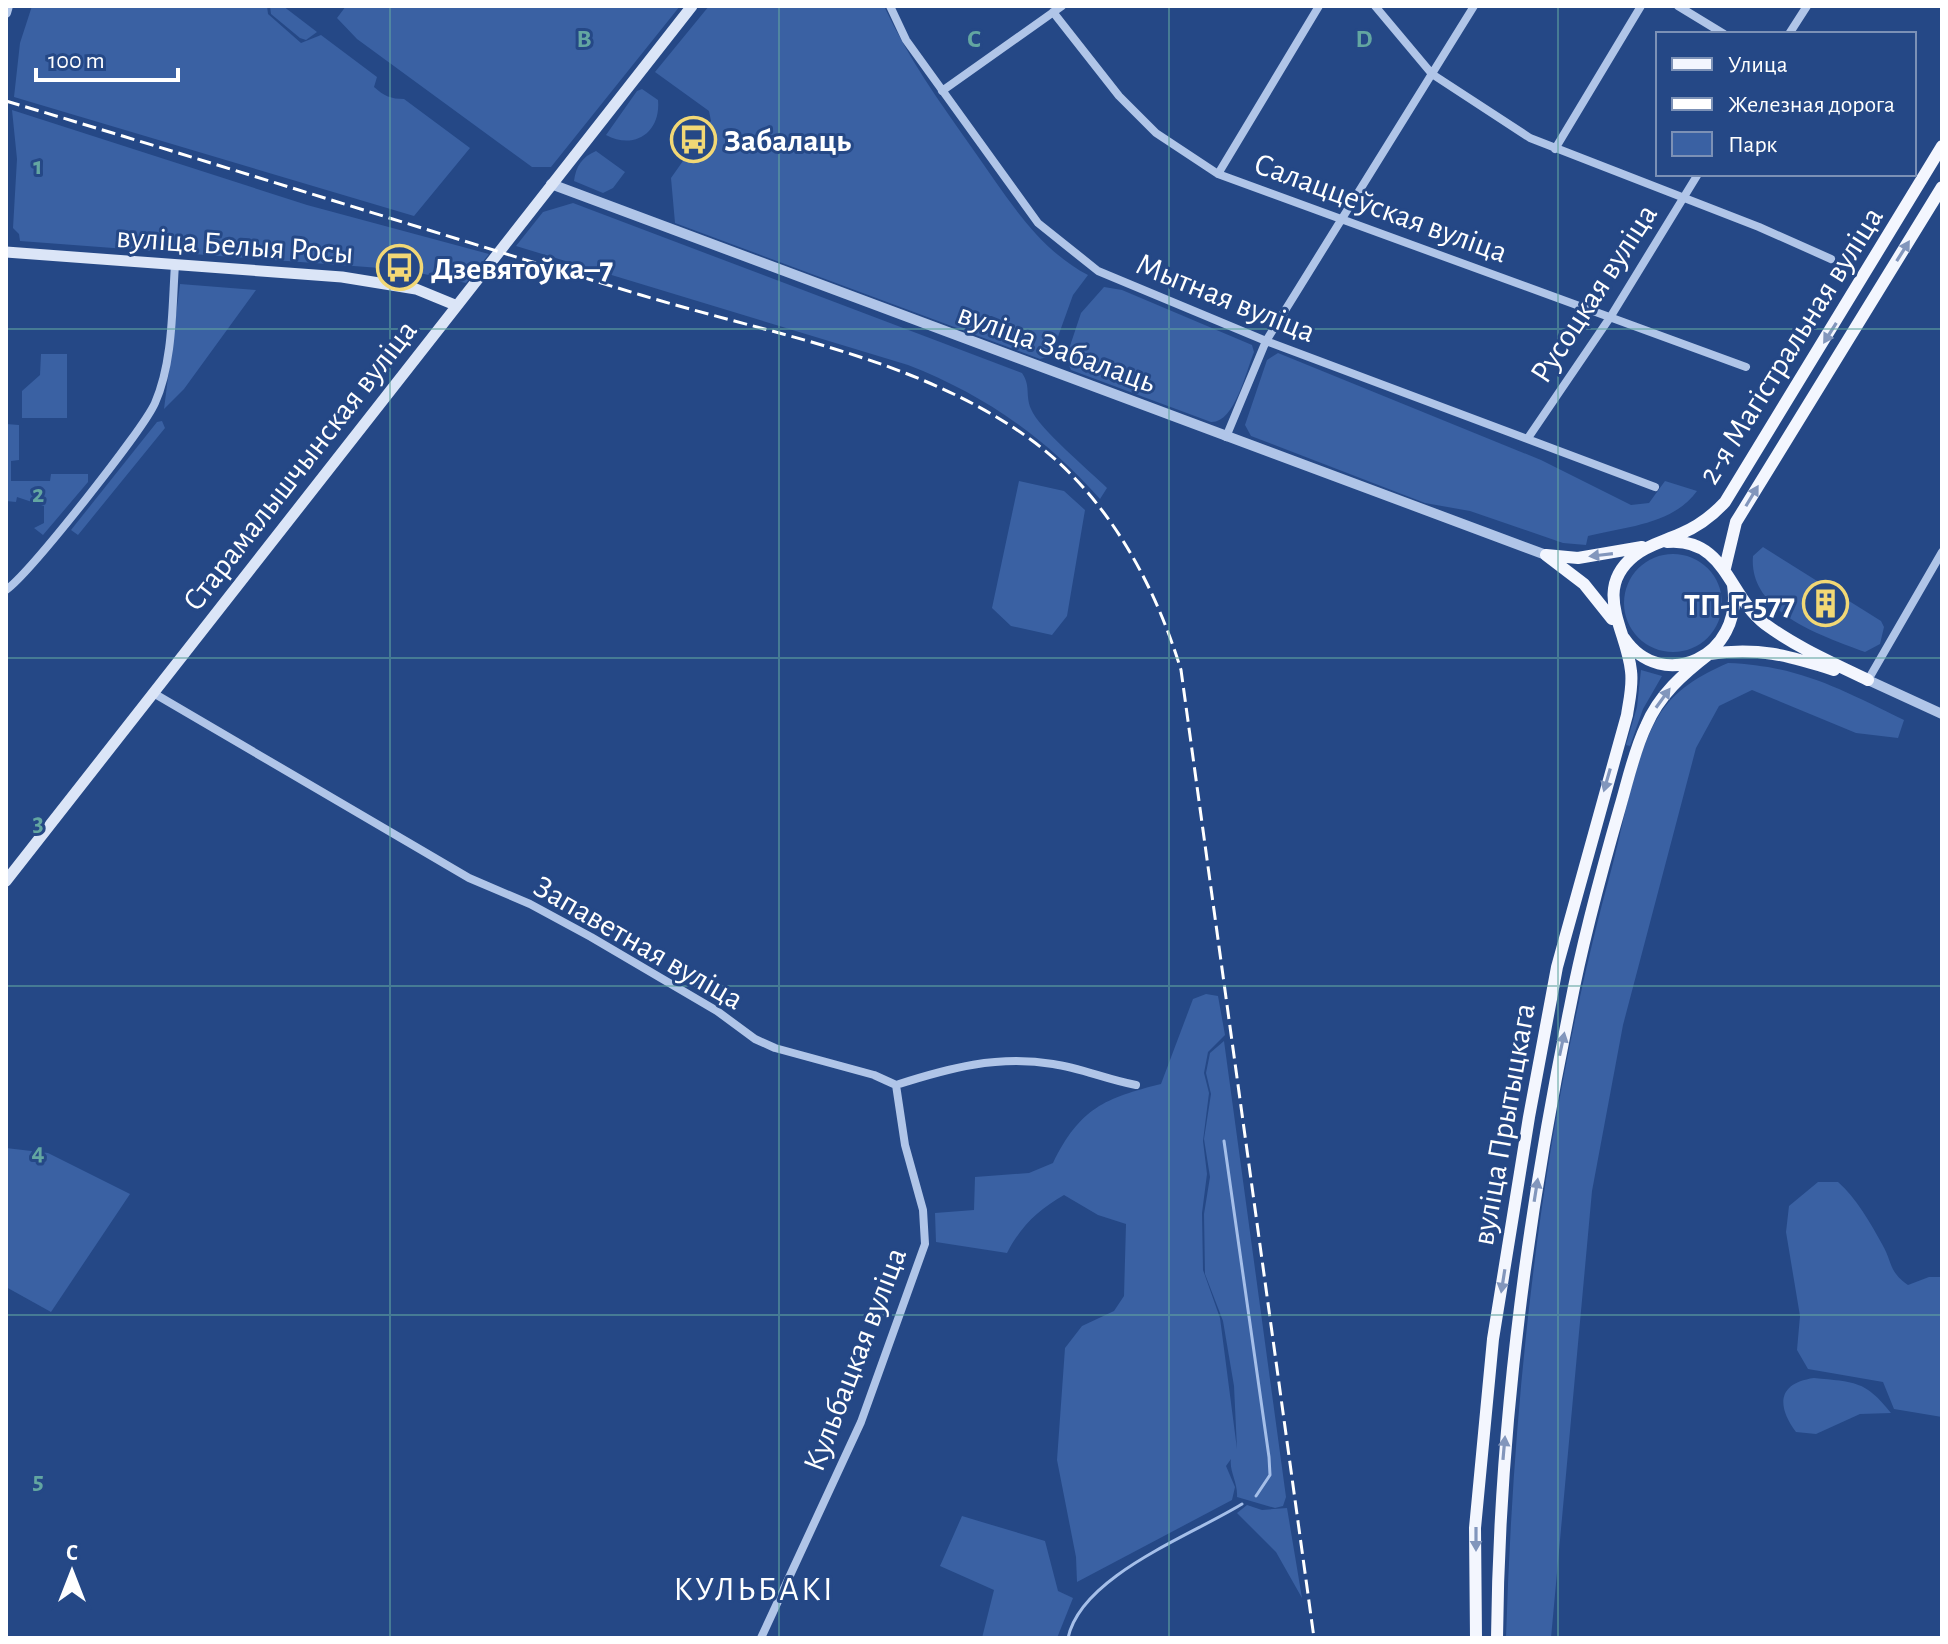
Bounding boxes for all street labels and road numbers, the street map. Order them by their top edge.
street label: Салаццеўская вуліца [1250,147,1512,269]
street label: Русоцкая вуліца [1524,199,1663,389]
street label: 2-я Магістральная вуліца [1693,201,1889,490]
street label: вуліца Белыя Росы [115,221,355,269]
street label: Мытная вуліца [1131,247,1320,348]
street label: вуліца Забалаць [953,297,1160,399]
street label: Старамалышчынская вуліца [177,314,423,617]
street label: Запаветная вуліца [528,870,749,1016]
street label: вуліца Прытыцкага [1467,1001,1541,1248]
street label: Кульбацкая вуліца [798,1243,912,1476]

